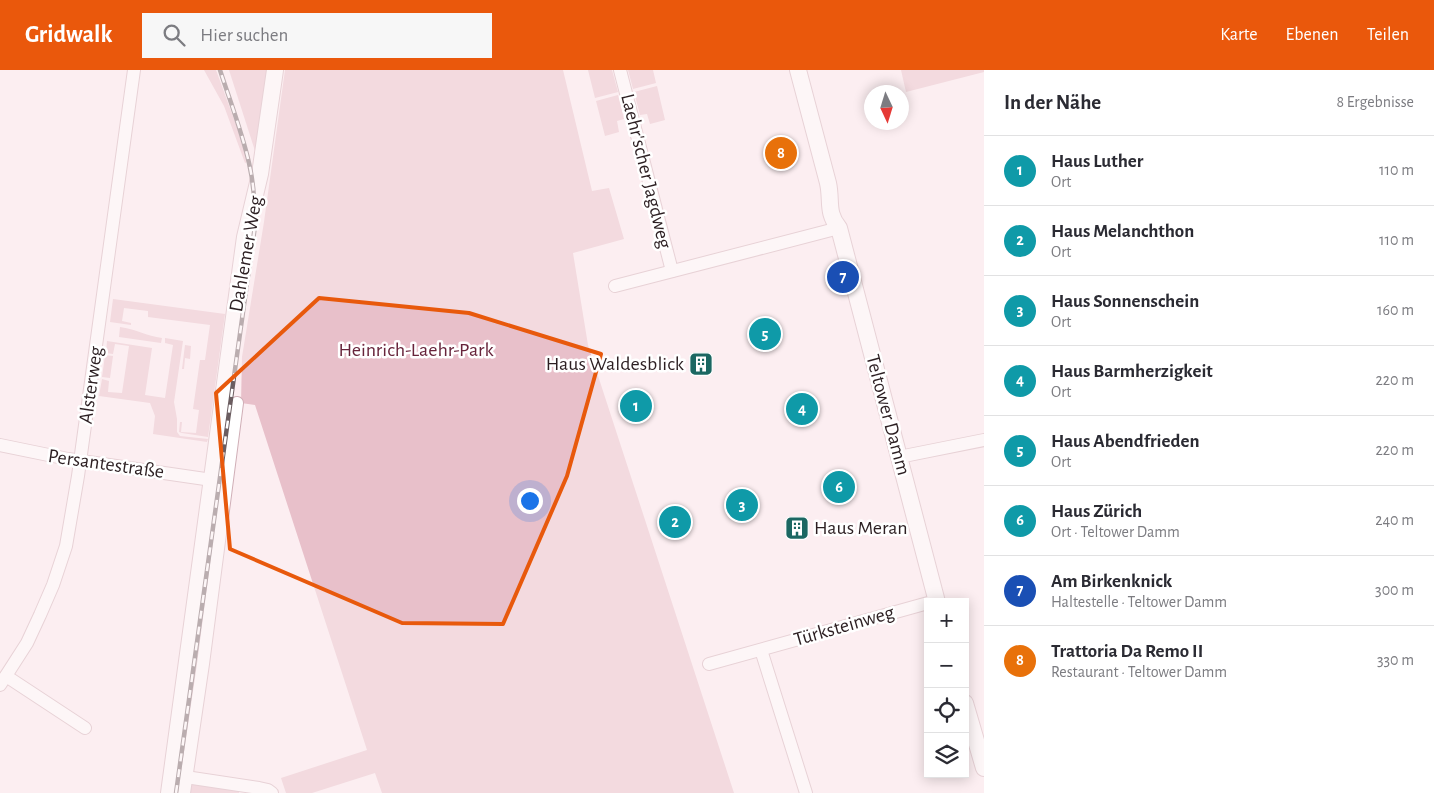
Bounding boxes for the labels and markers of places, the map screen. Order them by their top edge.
pin: 8 [765,134,797,172]
pin: 7 [827,258,859,296]
pin: 5 [749,315,781,353]
building icon: Haus Waldesblick [688,351,714,377]
place label: Haus Waldesblick [546,354,684,374]
pin: 1 [620,387,652,425]
pin: 4 [786,390,818,428]
pin: 6 [823,468,855,506]
pin: 3 [726,486,758,524]
pin: 2 [659,503,691,541]
building icon: Haus Meran [784,515,810,541]
place label: Haus Meran [814,518,908,538]

